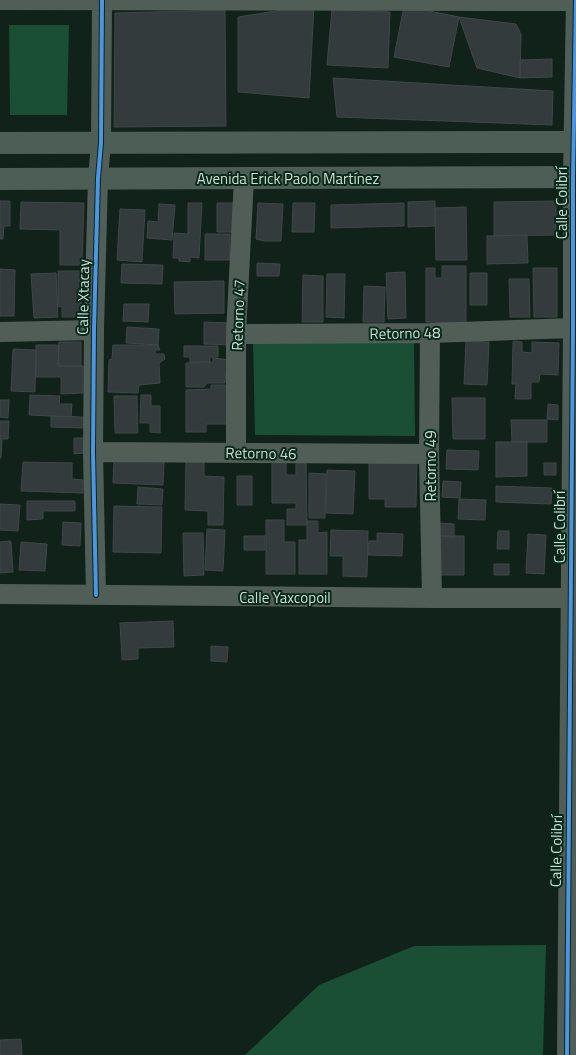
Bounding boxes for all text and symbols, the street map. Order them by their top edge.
street label: Calle Colibrí [550,165,573,239]
street label: Avenida Erick Paolo Martínez [197,167,379,190]
street label: Calle Xtacay [71,259,95,335]
street label: Retorno 47 [225,279,251,351]
street label: Retorno 48 [369,321,441,345]
street label: Retorno 49 [419,430,442,502]
street label: Retorno 46 [225,441,297,465]
street label: Calle Colibrí [548,489,571,563]
street label: Calle Yaxcopoil [239,586,331,609]
street label: Calle Colibrí [544,813,568,887]

